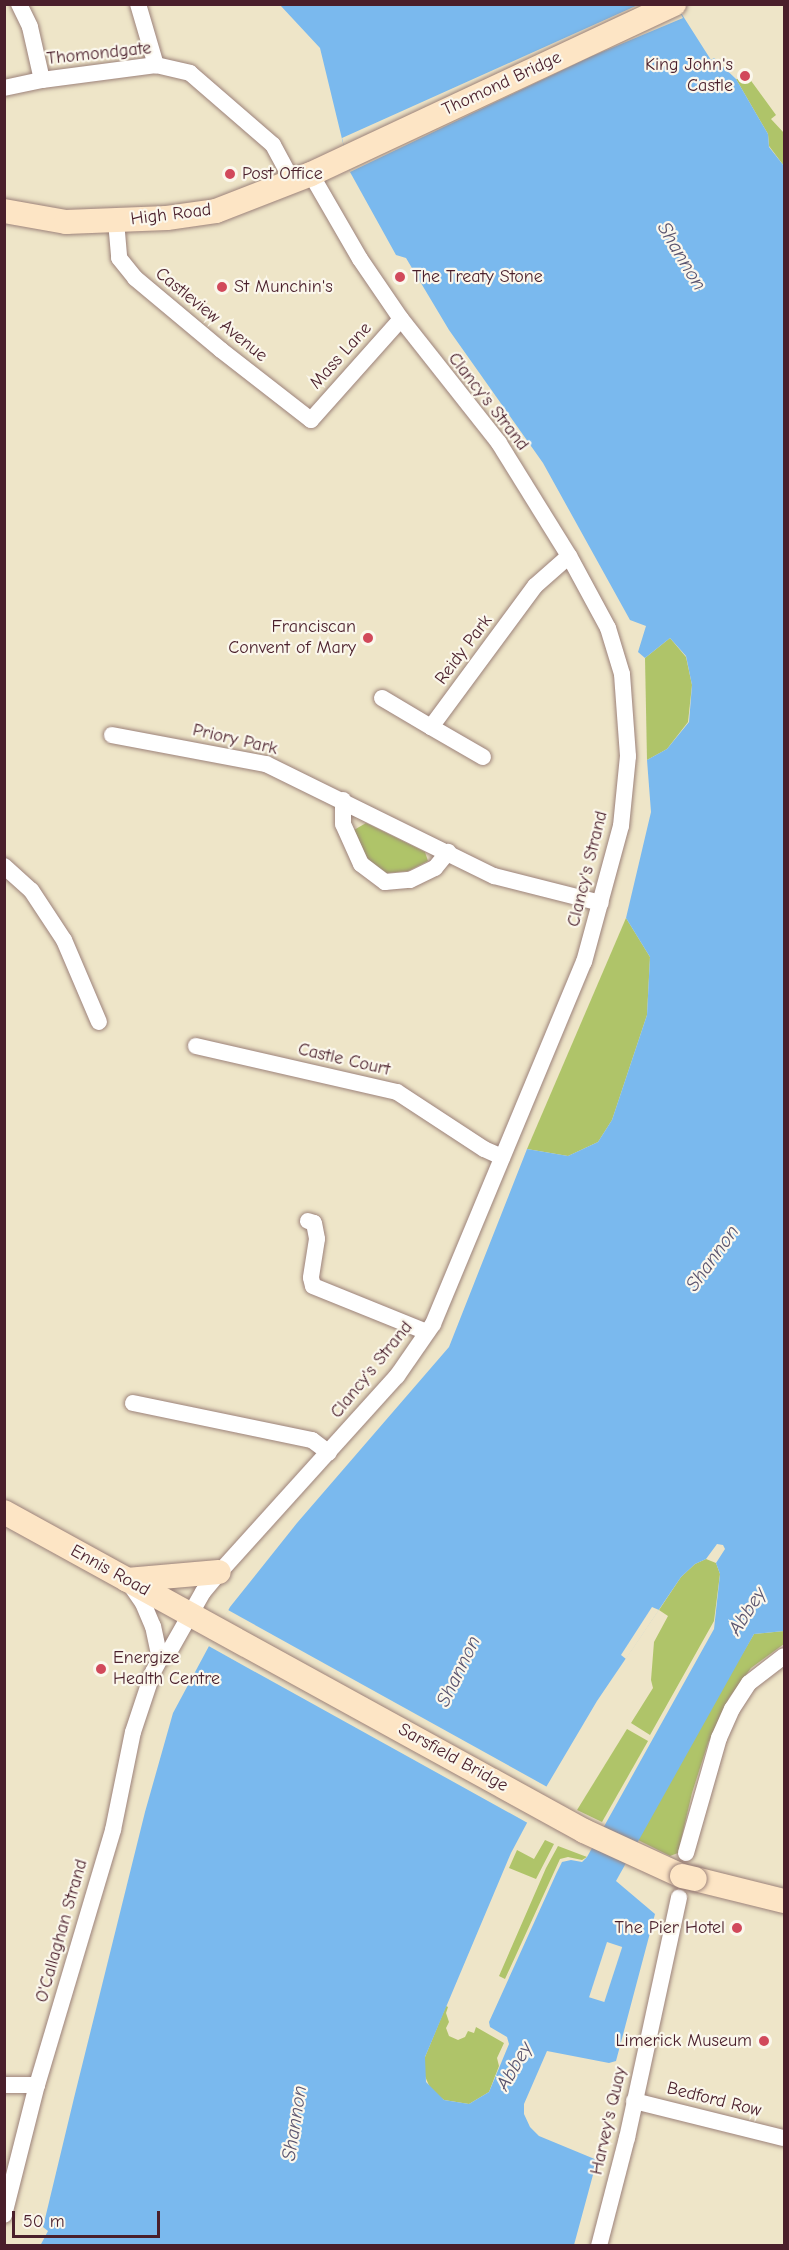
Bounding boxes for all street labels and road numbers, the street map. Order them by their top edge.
street label: Thomondgate [46,38,152,70]
street label: Thomond Bridge [439,47,565,121]
street label: High Road [129,199,213,231]
street label: Castleview Avenue [151,263,271,367]
street label: Mass Lane [305,318,377,394]
street label: Clancy's Strand [443,349,533,455]
street label: Reidy Park [431,611,497,689]
street label: Priory Park [190,720,280,760]
street label: Clancy's Strand [563,809,613,929]
street label: Castle Court [296,1039,392,1081]
street label: Clancy's Strand [326,1317,418,1423]
street label: Ennis Road [67,1540,153,1602]
street label: Sarsfield Bridge [394,1719,512,1797]
street label: O'Callaghan Strand [31,1857,93,2005]
street label: Harvey's Quay [586,2065,632,2177]
street label: Bedford Row [664,2078,764,2122]

